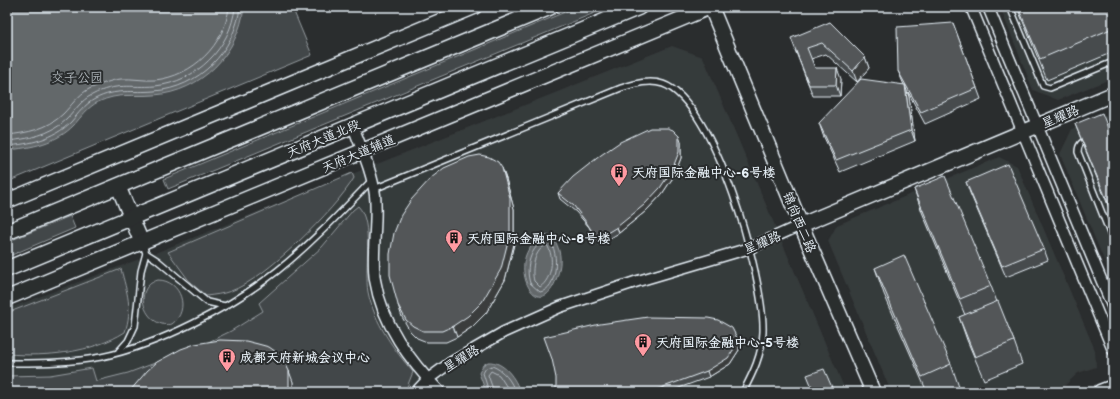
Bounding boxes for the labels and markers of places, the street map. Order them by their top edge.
building icon: 天府国际金融中心-6号楼 [609,162,629,187]
place label: 天府国际金融中心-6号楼 [632,165,775,181]
building icon: 天府国际金融中心-8号楼 [444,228,464,253]
place label: 天府国际金融中心-8号楼 [467,231,610,247]
building icon: 天府国际金融中心-5号楼 [633,332,653,357]
place label: 天府国际金融中心-5号楼 [656,335,799,351]
building icon: 成都天府新城会议中心 [217,347,237,372]
place label: 成都天府新城会议中心 [240,350,370,366]

